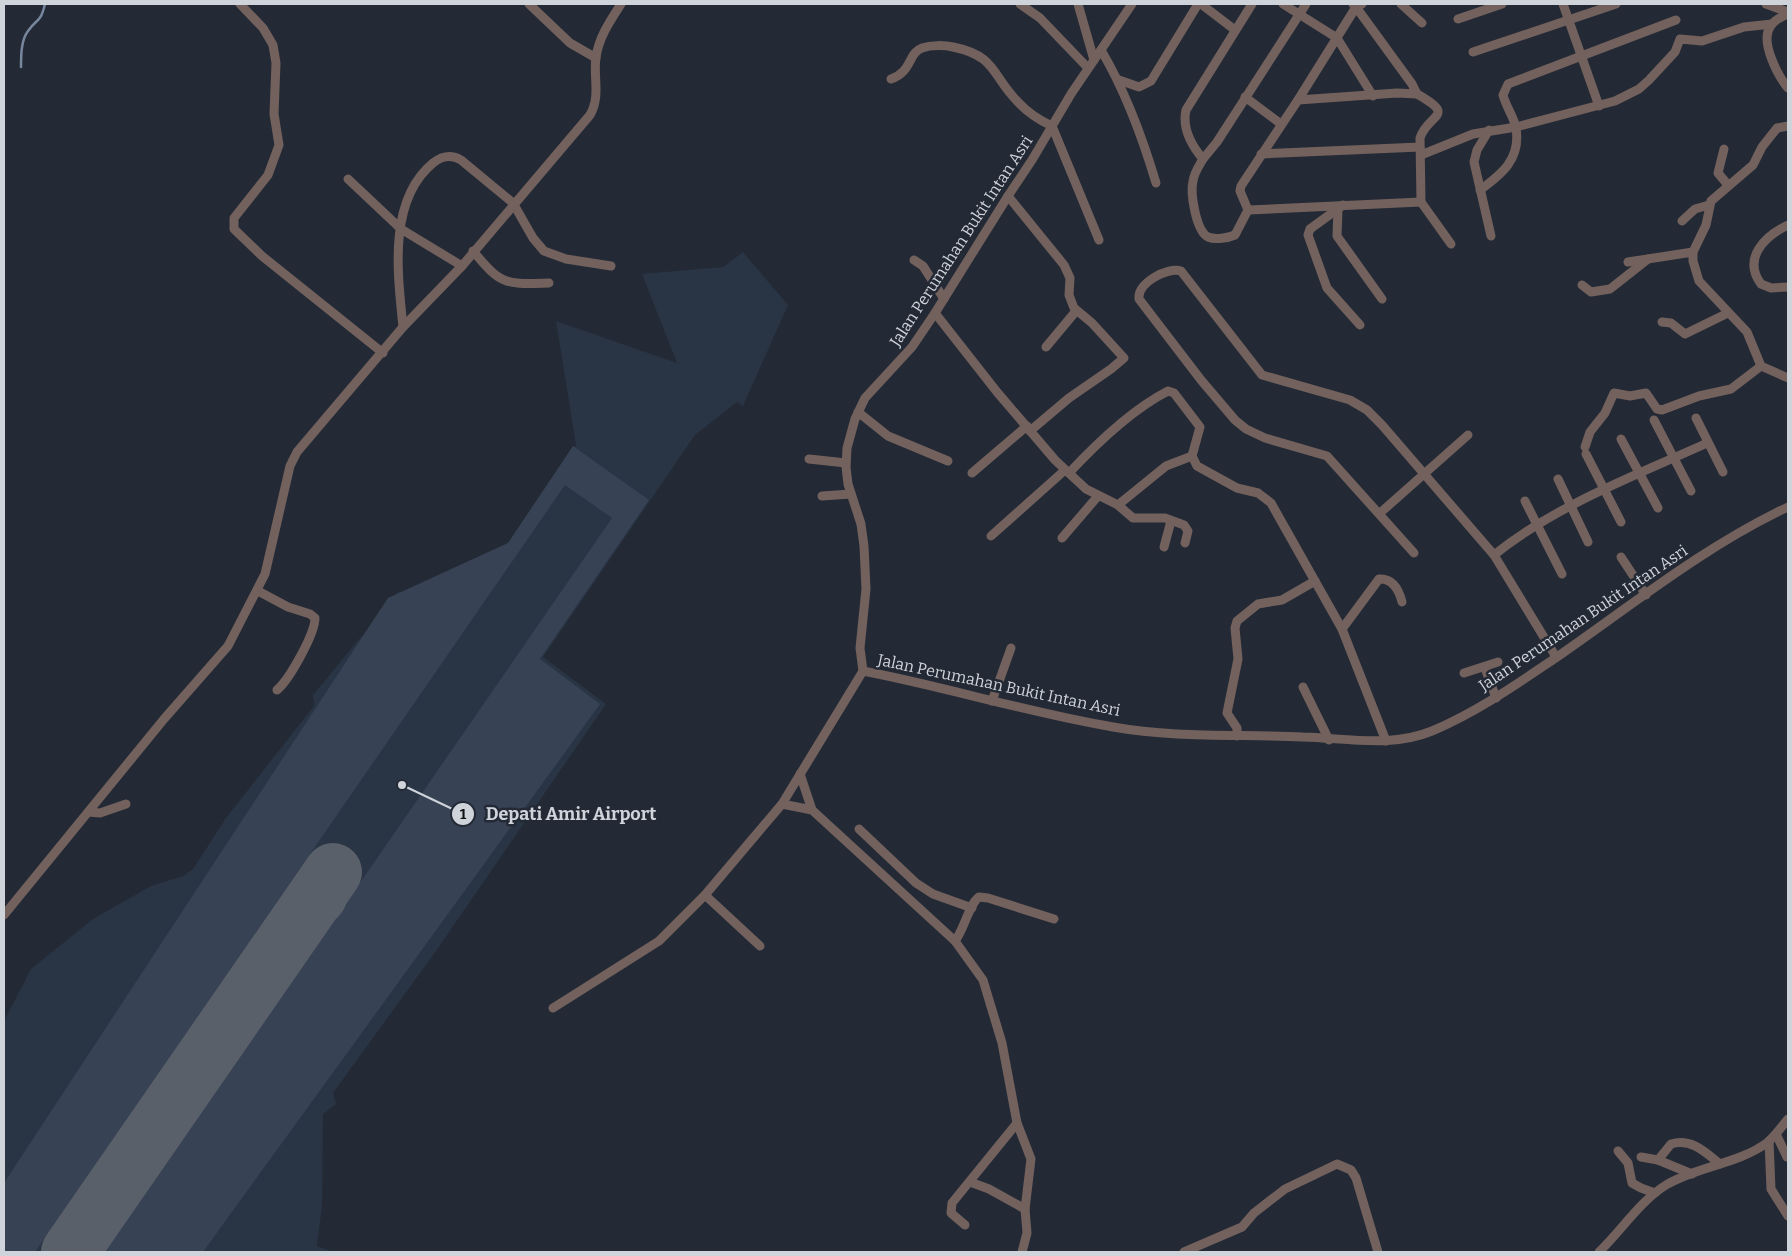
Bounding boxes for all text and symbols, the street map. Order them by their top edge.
street label: Jalan Perumahan Bukit Intan Asri [885,132,1036,351]
street label: Jalan Perumahan Bukit Intan Asri [1474,541,1691,696]
street label: Jalan Perumahan Bukit Intan Asri [875,650,1122,720]
callout: Depati Amir Airport [451,797,666,830]
text: Depati Amir Airport [486,803,656,825]
text: 1 [460,805,467,823]

